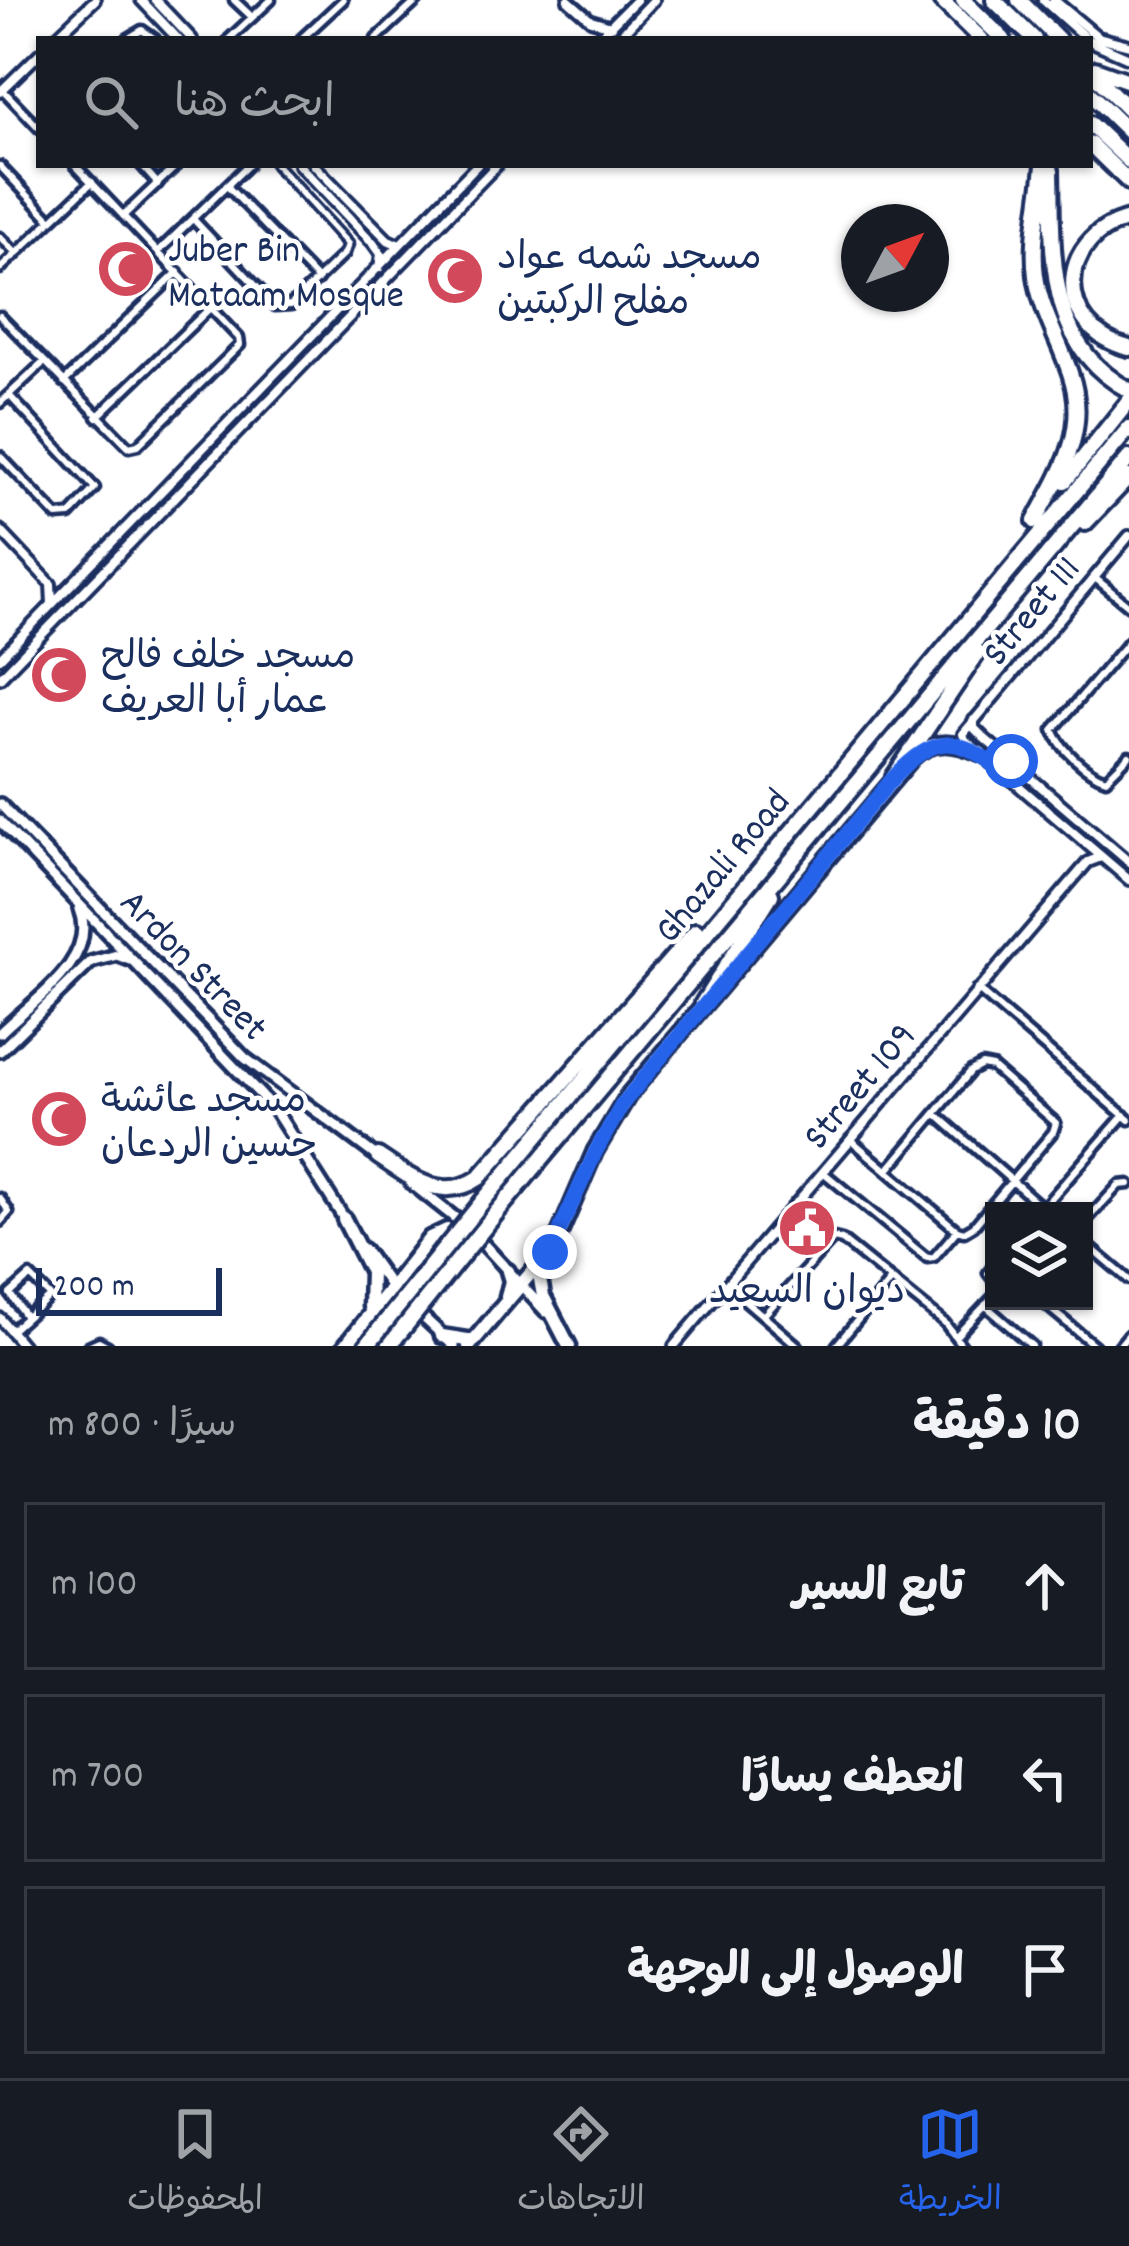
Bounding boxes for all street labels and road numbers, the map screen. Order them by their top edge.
street label: Street 111 [971,546,1097,680]
street label: Ghazali Road [644,779,806,958]
street label: Ardon Street [104,879,278,1056]
street label: Street 109 [792,1013,932,1164]

